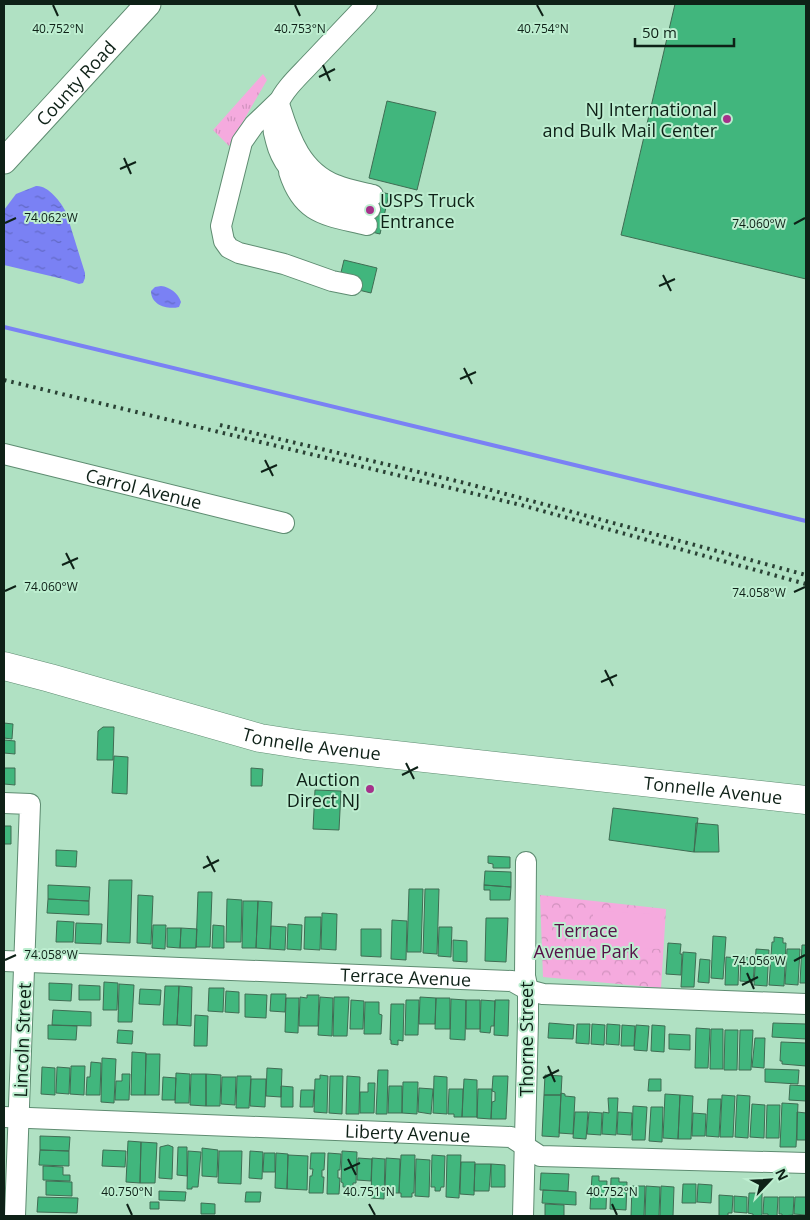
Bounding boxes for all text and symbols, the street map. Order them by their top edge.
scale bar [635,15,734,47]
text: 40.752°N [32,20,84,37]
text: 40.753°N [274,20,326,37]
text: 40.754°N [517,20,569,37]
text: 50 m [642,22,677,42]
street label: County Road [31,35,121,131]
place label: NJ International and Bulk Mail Center [543,97,718,142]
marker: NJ International and Bulk Mail Center [721,113,733,125]
place label: USPS Truck Entrance [380,188,475,233]
marker: USPS Truck Entrance [364,204,376,216]
text: 74.062°W [24,209,78,226]
text: 74.060°W [732,215,786,232]
street label: Carrol Avenue [83,463,204,514]
text: 74.060°W [24,578,78,595]
text: 74.058°W [732,584,786,601]
street label: Tonnelle Avenue [240,722,382,765]
place label: Auction Direct NJ [287,767,360,812]
street label: Tonnelle Avenue [642,770,784,809]
marker: Auction Direct NJ [364,783,376,795]
park label: Terrace Avenue Park [534,918,639,963]
text: 74.058°W [24,946,78,963]
text: 74.056°W [732,952,786,969]
street label: Terrace Avenue [340,962,472,991]
street label: Thorne Street [514,981,538,1097]
street label: Lincoln Street [8,982,36,1098]
street label: Liberty Avenue [345,1118,471,1147]
north arrow [745,1155,795,1205]
text: N [771,1165,793,1183]
text: 40.750°N [101,1183,153,1200]
text: 40.751°N [343,1183,395,1200]
text: 40.752°N [586,1183,638,1200]

